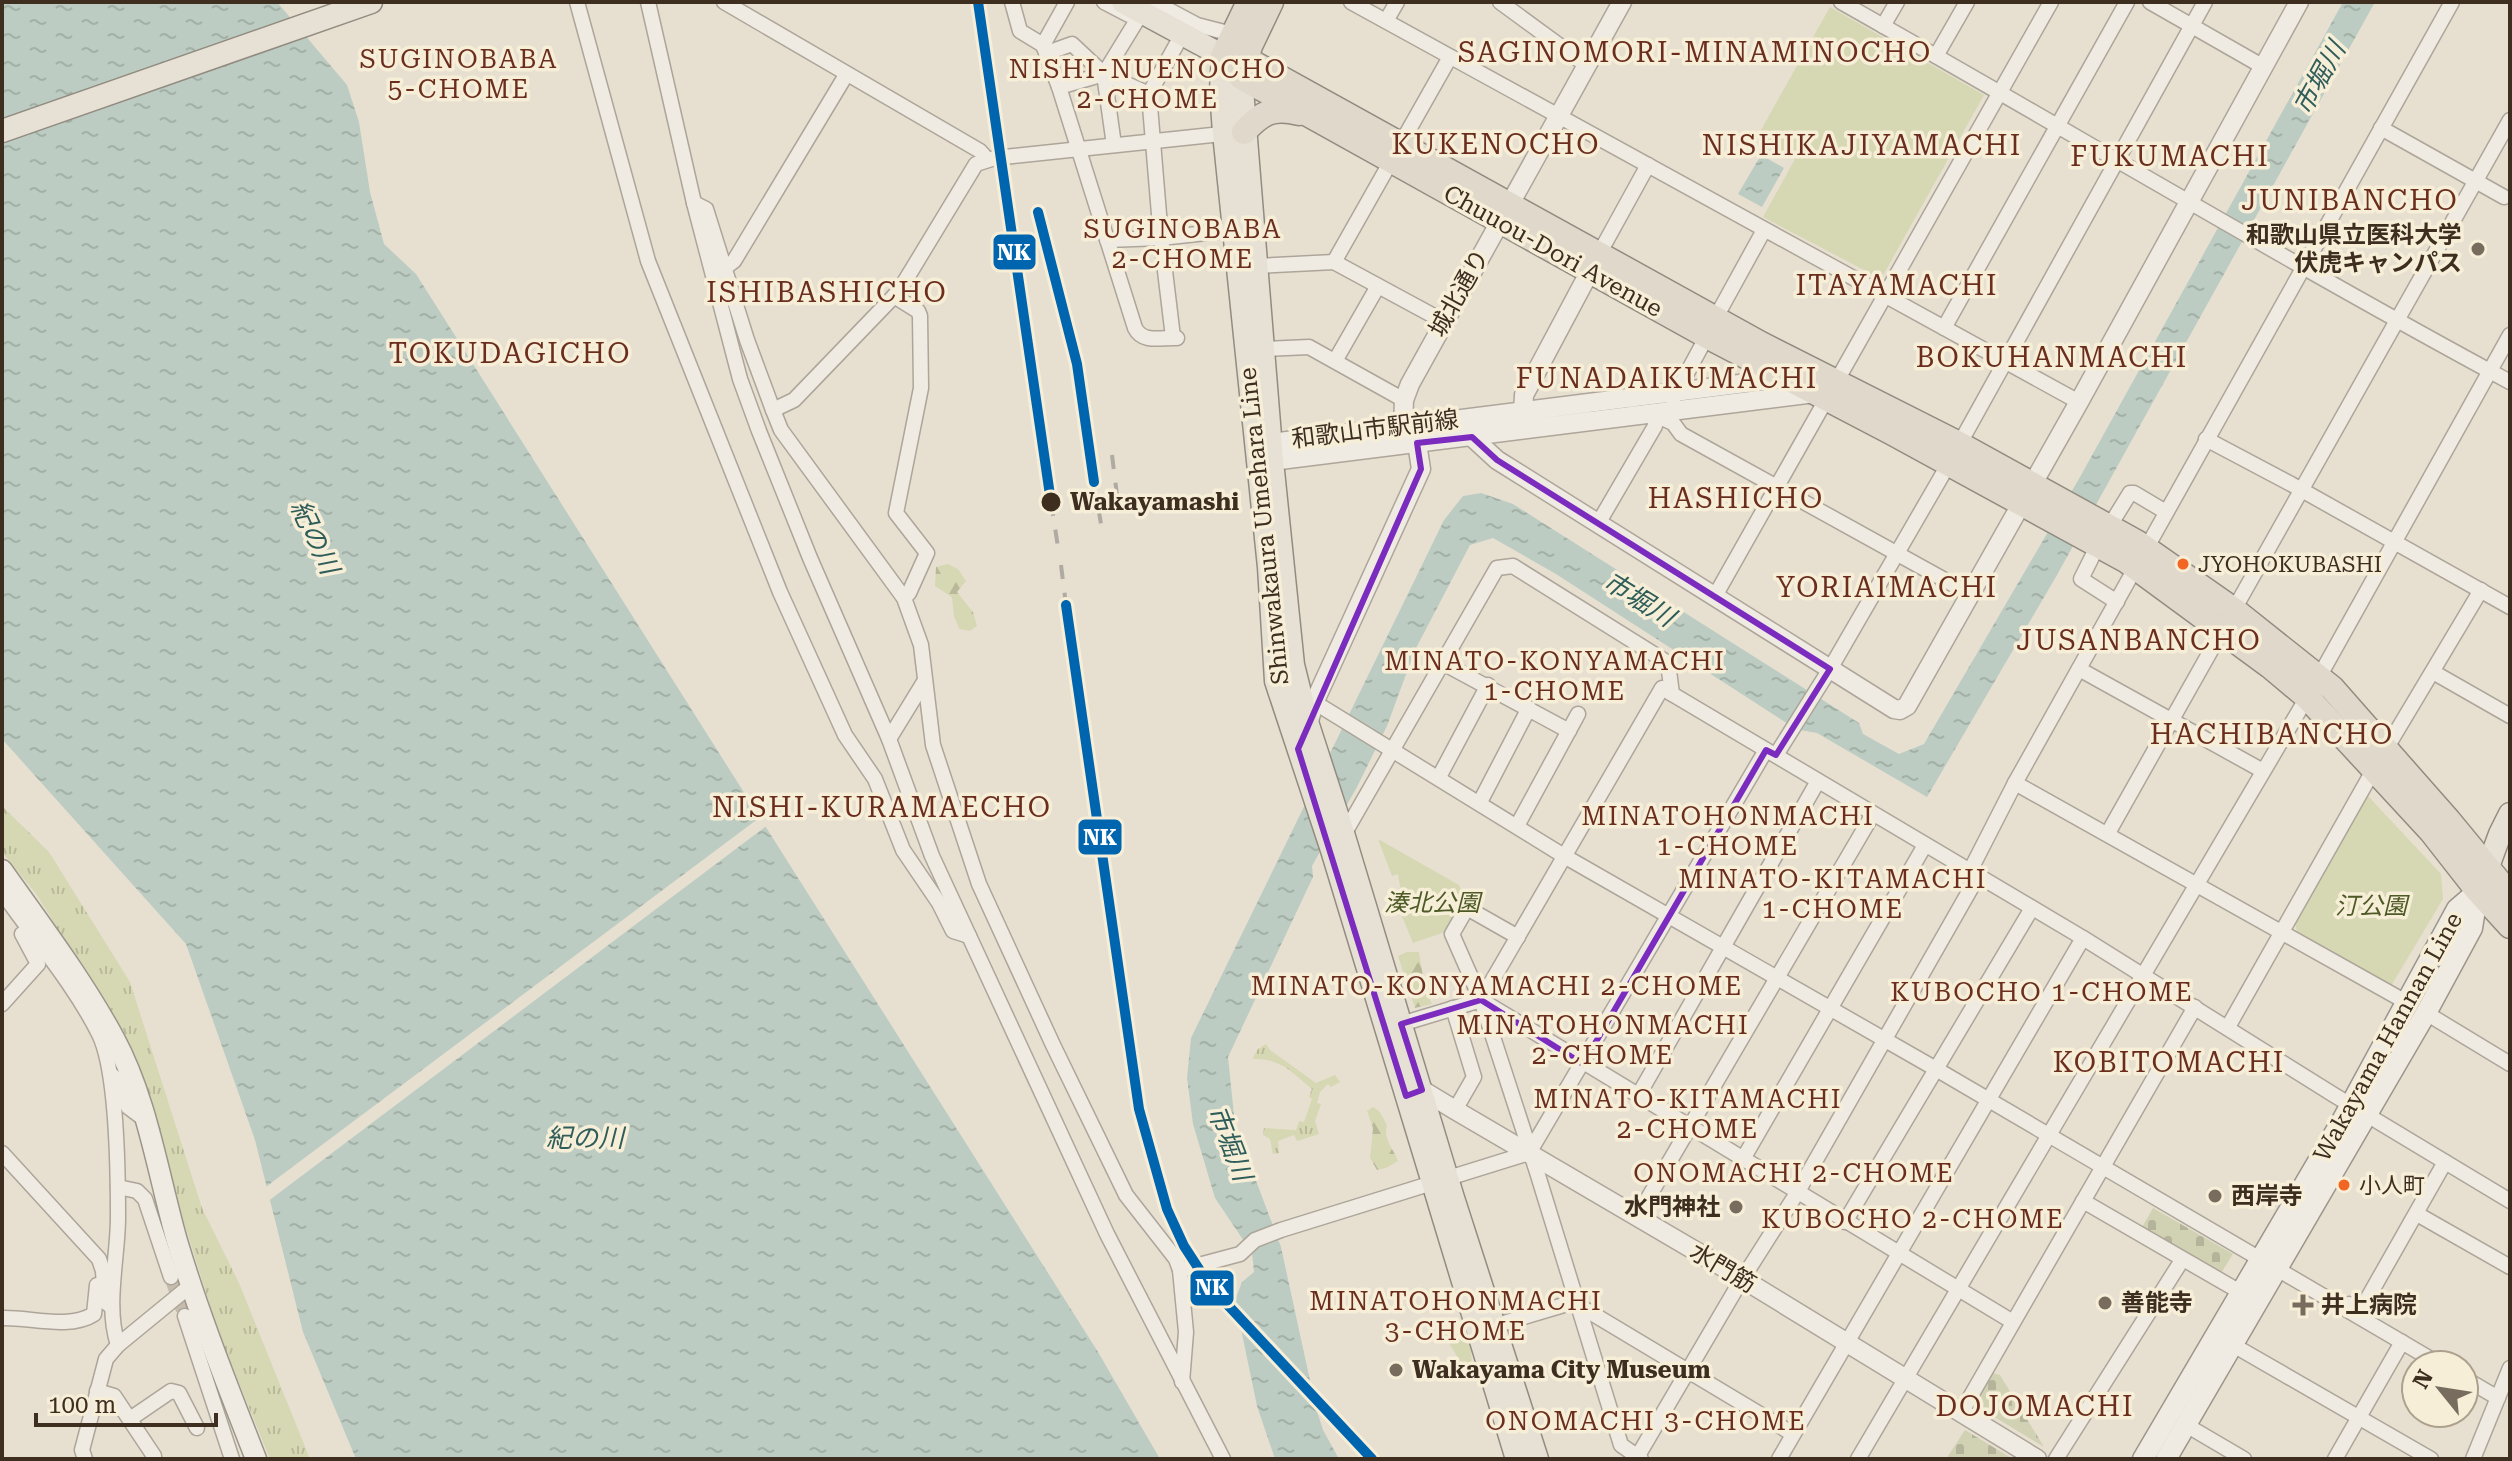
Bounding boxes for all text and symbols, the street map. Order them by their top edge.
water label: 市堀川 [2287,34,2352,119]
district label: SAGINOMORI-MINAMINOCHO [1458,36,1932,69]
district label: SUGINOBABA 5-CHOME [360,44,558,104]
district label: NISHI-NUENOCHO 2-CHOME [1009,54,1287,114]
district label: KUKENOCHO [1391,128,1601,161]
district label: NISHIKAJIYAMACHI [1702,129,2022,162]
district label: FUKUMACHI [2070,140,2270,173]
street label: Chuuou-Dori Avenue [1439,179,1667,323]
district label: JUNIBANCHO [2241,184,2459,217]
district label: SUGINOBABA 2-CHOME [1084,214,1282,274]
place label: 和歌山県立医科大学 伏虎キャンパス [2246,221,2462,277]
line badge: NK [992,233,1037,271]
text: NK [997,240,1031,265]
marker: 和歌山県立医科大学 伏虎キャンパス [2469,240,2487,258]
street label: 城北通り [1423,244,1495,342]
district label: ITAYAMACHI [1795,269,1999,302]
district label: ISHIBASHICHO [706,276,948,309]
district label: TOKUDAGICHO [389,337,631,370]
district label: BOKUHANMACHI [1916,341,2188,374]
district label: FUNADAIKUMACHI [1516,362,1818,395]
street label: Shinwakaura Umehara Line [1233,366,1295,686]
street label: 和歌山市駅前線 [1290,405,1460,453]
district label: HASHICHO [1648,482,1824,515]
place label: Wakayamashi [1070,488,1239,516]
marker: Wakayamashi [1039,490,1063,514]
water label: 紀の川 [285,495,346,581]
place label: JYOHOKUBASHI [2198,552,2382,577]
marker: JYOHOKUBASHI [2175,556,2191,572]
water label: 市堀川 [1598,566,1683,634]
district label: YORIAIMACHI [1776,571,1998,604]
district label: JUSANBANCHO [2016,624,2262,657]
district label: MINATO-KONYAMACHI 1-CHOME [1384,646,1726,706]
district label: HACHIBANCHO [2150,718,2394,751]
district label: NISHI-KURAMAECHO [712,791,1052,824]
district label: MINATOHONMACHI 1-CHOME [1581,801,1875,861]
line badge: NK [1077,818,1123,856]
text: NK [1083,825,1117,850]
district label: MINATO-KITAMACHI 1-CHOME [1678,864,1988,924]
park label: 湊北公園 [1384,889,1483,917]
park label: 汀公園 [2335,892,2410,920]
street label: Wakayama Hannan Line [2308,908,2468,1166]
district label: MINATO-KONYAMACHI 2-CHOME [1251,971,1743,1001]
district label: KUBOCHO 1-CHOME [1890,977,2194,1007]
district label: MINATOHONMACHI 2-CHOME [1456,1010,1750,1070]
district label: KOBITOMACHI [2053,1046,2285,1079]
district label: MINATO-KITAMACHI 2-CHOME [1533,1084,1843,1144]
water label: 市堀川 [1202,1101,1259,1188]
water label: 紀の川 [546,1123,627,1153]
district label: ONOMACHI 2-CHOME [1633,1158,1955,1188]
place label: 小人町 [2359,1173,2425,1198]
marker: 小人町 [2336,1177,2352,1193]
place label: 西岸寺 [2231,1182,2303,1210]
marker: 西岸寺 [2206,1187,2224,1205]
place label: 水門神社 [1624,1193,1720,1221]
marker: 水門神社 [1727,1198,1745,1216]
district label: KUBOCHO 2-CHOME [1761,1204,2065,1234]
street label: 水門筋 [1685,1237,1761,1299]
line badge: NK [1189,1269,1235,1307]
text: NK [1195,1275,1229,1300]
district label: MINATOHONMACHI 3-CHOME [1309,1286,1603,1346]
place label: 善能寺 [2121,1289,2193,1317]
place label: 井上病院 [2321,1291,2417,1319]
marker: 善能寺 [2096,1294,2114,1312]
marker: 井上病院 [2292,1294,2314,1316]
north arrow [2400,1349,2480,1429]
place label: Wakayama City Museum [1412,1356,1711,1384]
marker: Wakayama City Museum [1387,1361,1405,1379]
text: N [2408,1366,2438,1393]
scale bar [36,1377,216,1427]
district label: DOJOMACHI [1935,1390,2135,1423]
text: 100 m [48,1391,116,1419]
district label: ONOMACHI 3-CHOME [1485,1406,1807,1436]

